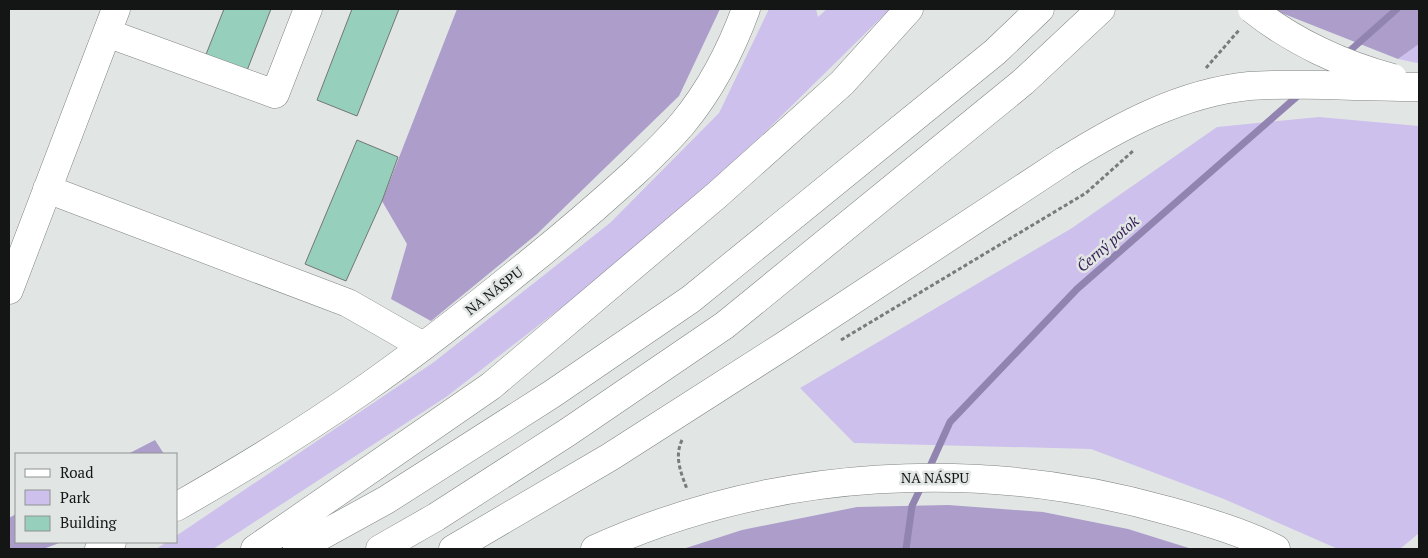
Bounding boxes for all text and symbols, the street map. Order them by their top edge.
water label: Černý potok [1072,210,1143,276]
street label: NA NÁSPU [461,262,527,319]
legend [15,453,178,543]
text: Road [60,462,93,482]
street label: NA NÁSPU [901,468,970,487]
text: Park [60,487,90,507]
text: Building [60,512,118,532]

